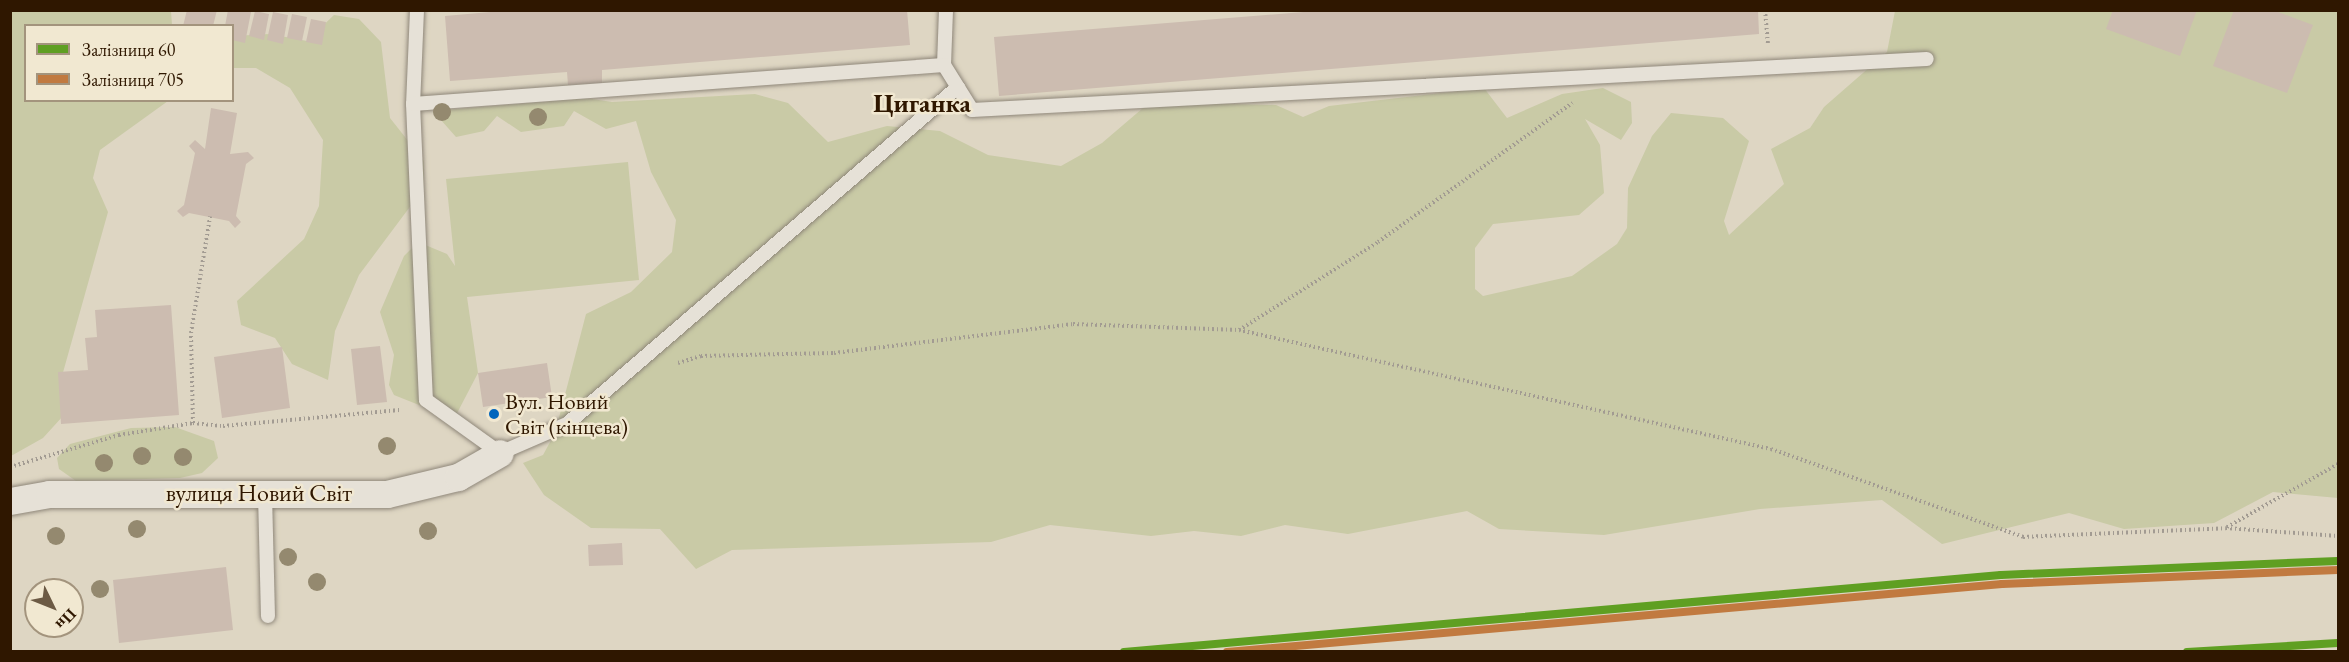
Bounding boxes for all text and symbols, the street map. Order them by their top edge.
legend [24,24,234,102]
text: Залізниця 60 [82,38,175,61]
text: Залізниця 705 [82,68,184,91]
district label: Циганка [873,88,971,120]
place label: Вул. Новий Свiт (кінцева) [505,388,628,440]
marker: Вул. Новий Свiт (кінцева) [488,408,500,420]
street label: вулиця Новий Світ [166,479,352,507]
north arrow [24,578,84,638]
text: Пн [51,604,81,634]

